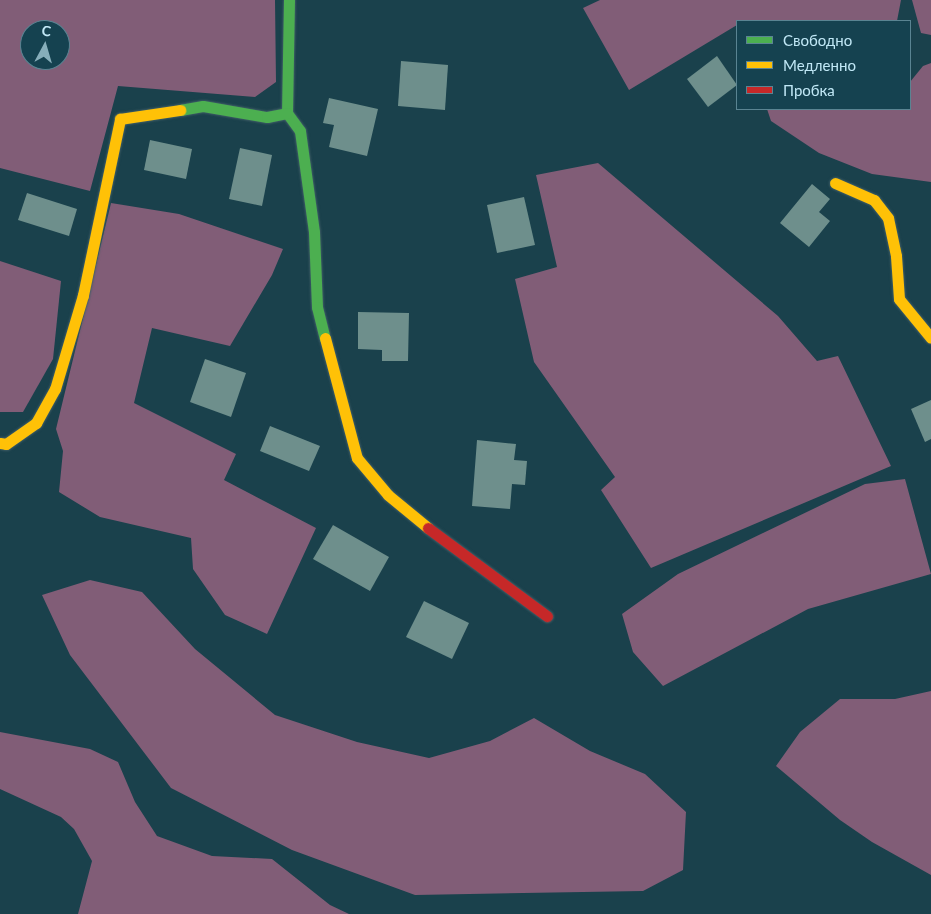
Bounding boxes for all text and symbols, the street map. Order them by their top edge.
north arrow [20,20,70,70]
legend [736,20,911,110]
text: С [41,22,52,40]
text: Свободно [783,31,852,49]
text: Медленно [783,56,856,74]
text: Пробка [783,81,835,99]

